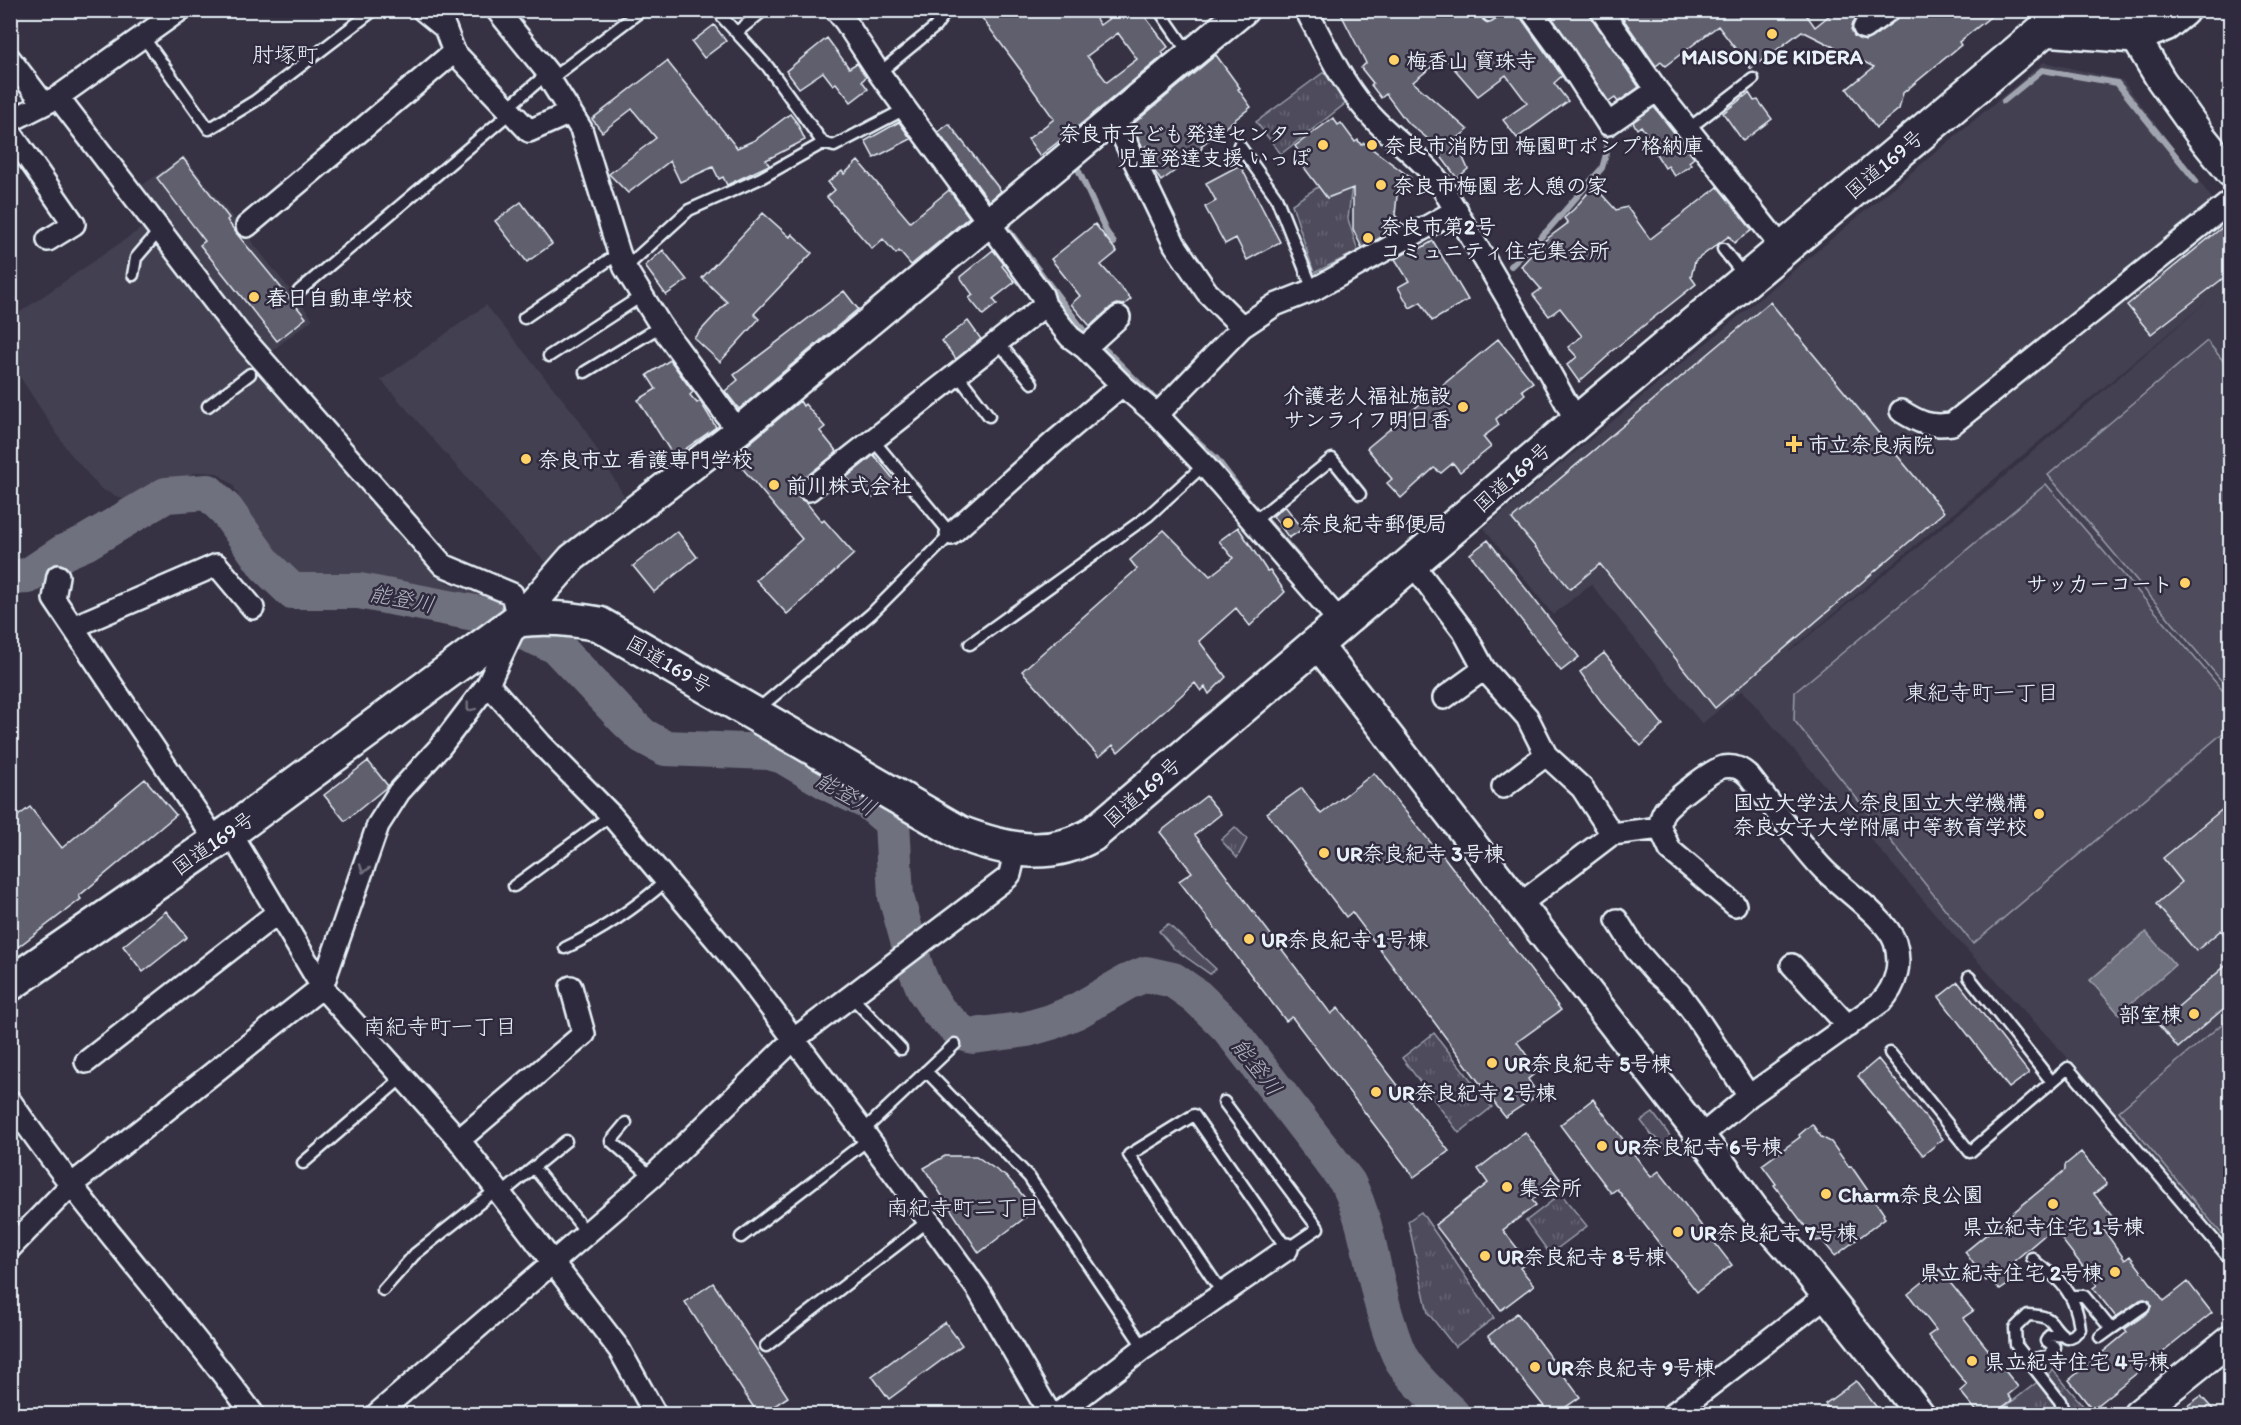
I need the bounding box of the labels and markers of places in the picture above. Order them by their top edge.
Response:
marker: MAISON DE KIDERA [1765,27,1779,41]
place label: MAISON DE KIDERA [1681,44,1863,69]
place label: 梅香山 寳珠寺 [1406,48,1537,73]
marker: 梅香山 寳珠寺 [1387,53,1401,67]
place label: 奈良市子ども発達センター 児童発達支援 いっぽ [1059,121,1311,170]
place label: 奈良市消防団 梅園町ポンプ格納庫 [1384,133,1704,158]
marker: 奈良市子ども発達センター 児童発達支援 いっぽ [1316,138,1330,152]
marker: 奈良市消防団 梅園町ポンプ格納庫 [1365,138,1379,152]
place label: 奈良市梅園 老人憩の家 [1393,173,1608,198]
marker: 奈良市梅園 老人憩の家 [1374,178,1388,192]
place label: 奈良市第2号 コミュニティ住宅集会所 [1380,214,1610,263]
marker: 奈良市第2号 コミュニティ住宅集会所 [1361,231,1375,245]
place label: 春日自動車学校 [266,285,413,310]
marker: 春日自動車学校 [247,290,261,304]
place label: 介護老人福祉施設 サンライフ明日香 [1283,383,1451,432]
marker: 介護老人福祉施設 サンライフ明日香 [1456,400,1470,414]
place label: 市立奈良病院 [1808,432,1934,457]
marker: 市立奈良病院 [1785,435,1803,453]
place label: 奈良市立 看護専門学校 [538,447,753,472]
marker: 奈良市立 看護専門学校 [519,452,533,466]
place label: 前川株式会社 [786,473,912,498]
marker: 前川株式会社 [767,478,781,492]
place label: 奈良紀寺郵便局 [1300,511,1447,536]
marker: 奈良紀寺郵便局 [1281,516,1295,530]
place label: サッカーコート [2026,571,2173,596]
marker: サッカーコート [2178,576,2192,590]
place label: 国立大学法人奈良国立大学機構 奈良女子大学附属中等教育学校 [1733,790,2027,839]
marker: 国立大学法人奈良国立大学機構 奈良女子大学附属中等教育学校 [2032,807,2046,821]
place label: UR奈良紀寺 3号棟 [1336,841,1505,866]
marker: UR奈良紀寺 3号棟 [1317,846,1331,860]
place label: UR奈良紀寺 1号棟 [1261,927,1428,952]
marker: UR奈良紀寺 1号棟 [1242,932,1256,946]
place label: 部室棟 [2119,1002,2182,1027]
marker: 部室棟 [2187,1007,2201,1021]
place label: UR奈良紀寺 5号棟 [1504,1051,1672,1076]
marker: UR奈良紀寺 5号棟 [1485,1056,1499,1070]
place label: UR奈良紀寺 2号棟 [1388,1080,1556,1105]
marker: UR奈良紀寺 2号棟 [1369,1085,1383,1099]
place label: UR奈良紀寺 6号棟 [1614,1134,1782,1159]
marker: UR奈良紀寺 6号棟 [1595,1139,1609,1153]
place label: 集会所 [1519,1175,1582,1200]
marker: 集会所 [1500,1180,1514,1194]
place label: Charm奈良公園 [1838,1182,1983,1207]
marker: Charm奈良公園 [1819,1187,1833,1201]
marker: 県立紀寺住宅 1号棟 [2046,1197,2060,1211]
place label: 県立紀寺住宅 1号棟 [1962,1214,2144,1239]
place label: UR奈良紀寺 7号棟 [1690,1220,1858,1245]
marker: UR奈良紀寺 7号棟 [1671,1225,1685,1239]
place label: UR奈良紀寺 8号棟 [1497,1244,1666,1269]
marker: UR奈良紀寺 8号棟 [1478,1249,1492,1263]
place label: 県立紀寺住宅 2号棟 [1919,1260,2103,1285]
marker: 県立紀寺住宅 2号棟 [2108,1265,2122,1279]
place label: 県立紀寺住宅 4号棟 [1984,1349,2169,1374]
marker: 県立紀寺住宅 4号棟 [1965,1354,1979,1368]
place label: UR奈良紀寺 9号棟 [1547,1355,1715,1380]
marker: UR奈良紀寺 9号棟 [1528,1360,1542,1374]

